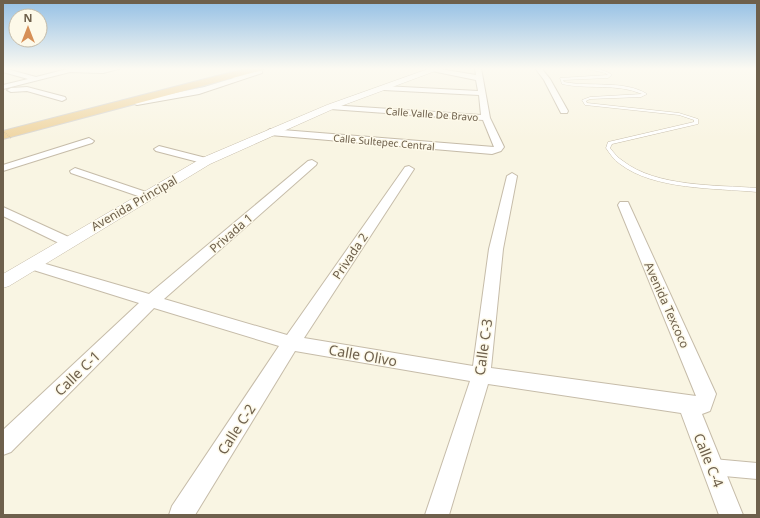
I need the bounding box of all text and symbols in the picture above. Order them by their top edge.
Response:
north arrow [8,8,48,48]
text: N [24,10,32,25]
street label: Calle Valle De Bravo [385,104,479,124]
street label: Calle Sultepec Central [333,131,435,153]
street label: Avenida Principal [88,171,180,235]
street label: Privada 1 [206,209,256,257]
street label: Privada 2 [328,229,372,282]
street label: Avenida Texcoco [640,259,694,351]
street label: Calle C-3 [470,318,496,376]
street label: Calle Olivo [327,340,399,370]
street label: Calle C-1 [50,346,104,400]
street label: Calle C-2 [213,400,259,458]
street label: Calle C-4 [690,430,728,490]

